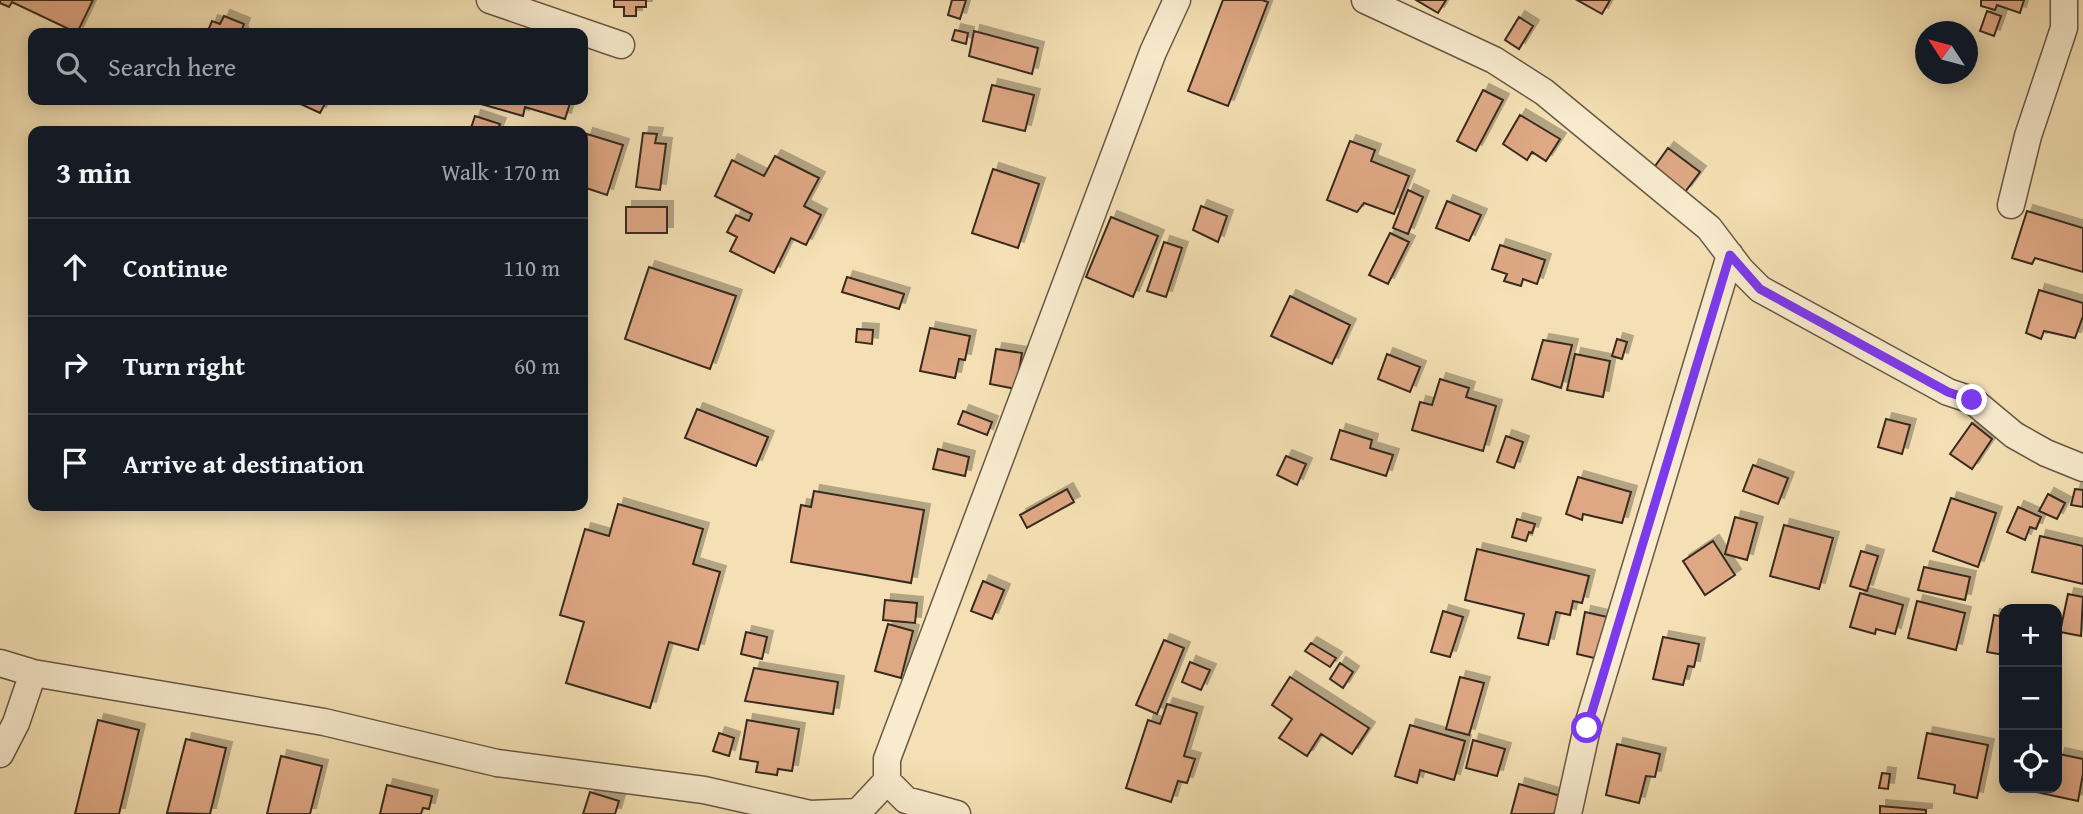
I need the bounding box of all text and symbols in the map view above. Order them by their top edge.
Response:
north arrow [1915,21,1978,84]
search box [28,28,588,105]
text: Search here [108,47,236,86]
icon: search [52,48,90,86]
text: 3 min [56,150,131,194]
text: Walk · 170 m [441,155,560,188]
icon: ahead [56,248,94,286]
text: Continue [123,248,228,287]
text: 110 m [503,251,560,284]
icon: right [56,346,94,384]
text: Turn right [123,346,245,385]
text: 60 m [514,349,560,382]
route end [1956,384,1987,415]
icon: arrive [56,444,94,482]
text: Arrive at destination [123,444,364,483]
map controls [1999,604,2062,793]
button: + [1999,604,2062,667]
button: − [1999,667,2062,730]
route start [1571,712,1602,743]
button: locate [1999,730,2062,793]

